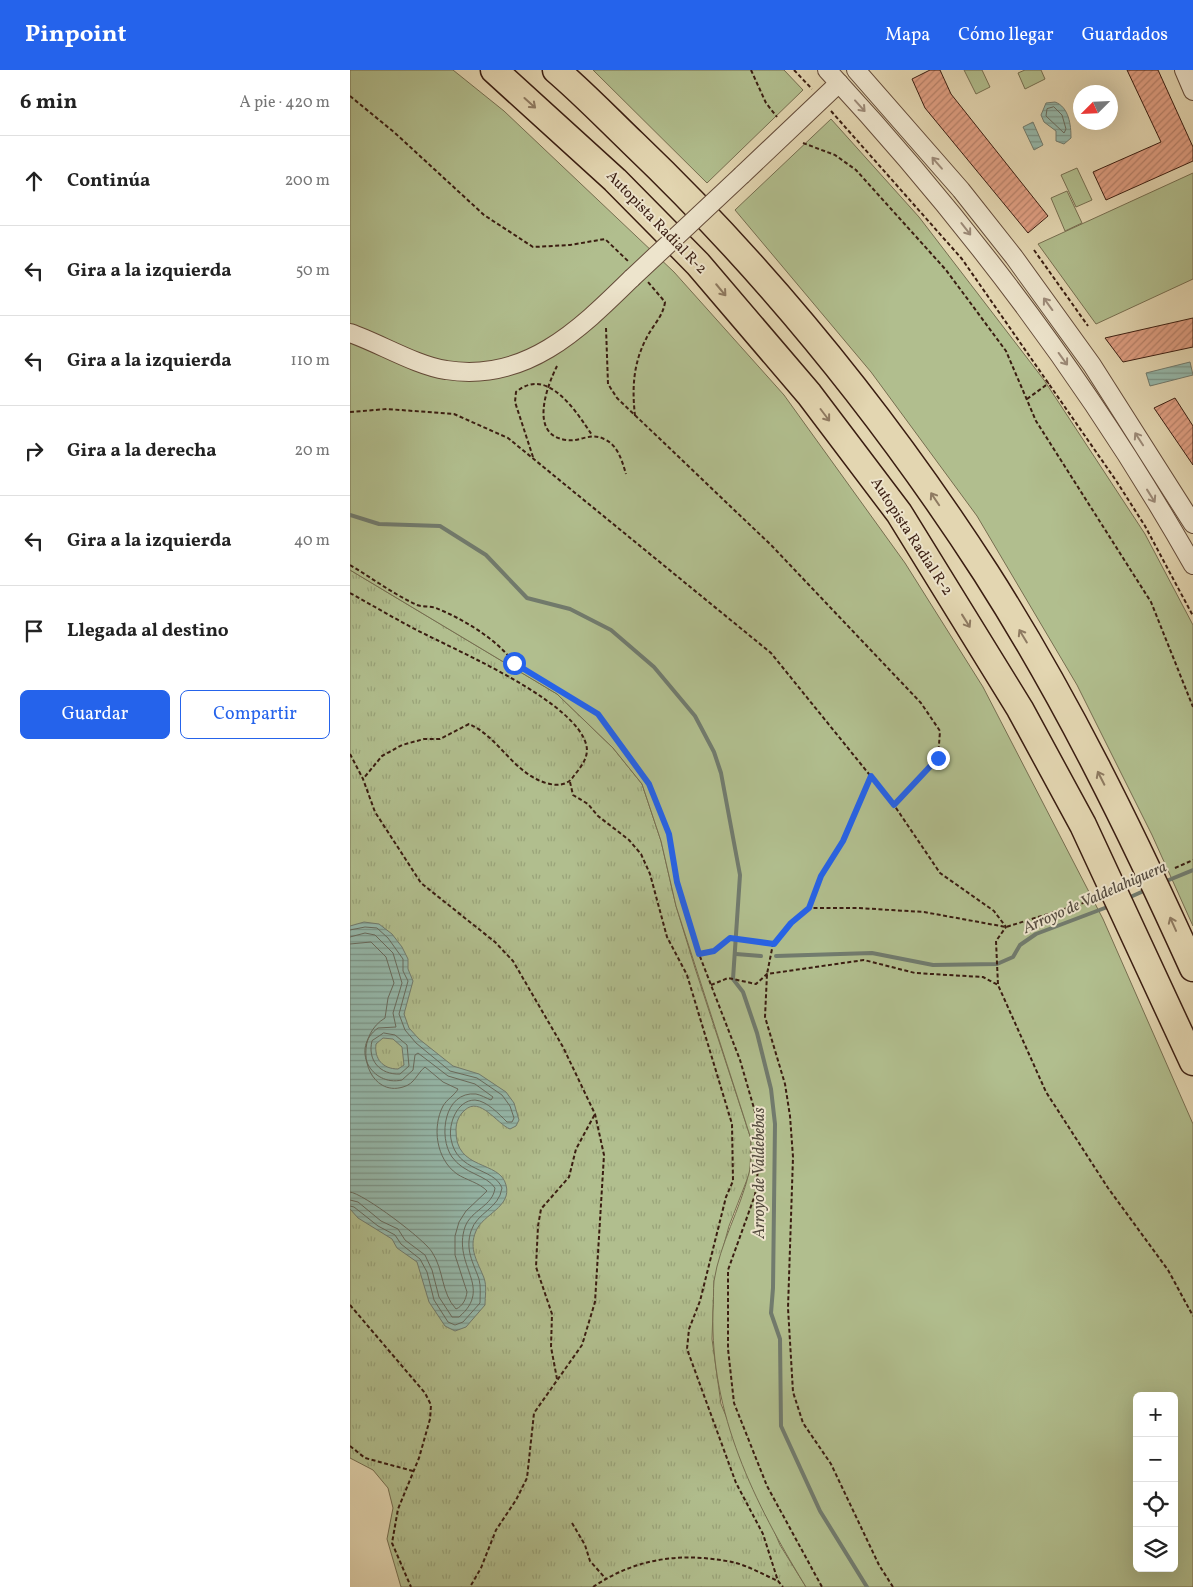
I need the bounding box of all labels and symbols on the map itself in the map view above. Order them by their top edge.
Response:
north arrow [1073,85,1118,130]
one-way arrow [523,97,536,109]
one-way arrow [854,99,866,112]
one-way arrow [931,156,943,169]
street label: Autopista Radial R-2 [601,167,711,279]
one-way arrow [961,222,971,236]
one-way arrow [715,283,726,296]
one-way arrow [1043,297,1053,311]
one-way arrow [1058,352,1068,366]
one-way arrow [819,408,830,421]
one-way arrow [1134,432,1144,446]
street label: Autopista Radial R-2 [865,474,957,600]
one-way arrow [1146,488,1156,502]
one-way arrow [930,493,940,507]
one-way arrow [960,614,971,628]
one-way arrow [1017,629,1027,643]
route start [503,652,526,675]
route end [927,747,950,770]
one-way arrow [1096,771,1105,786]
water label: Arroyo de Valdelahiguera [1019,856,1171,940]
one-way arrow [1167,917,1177,932]
water label: Arroyo de Valdebebas [749,1107,771,1240]

